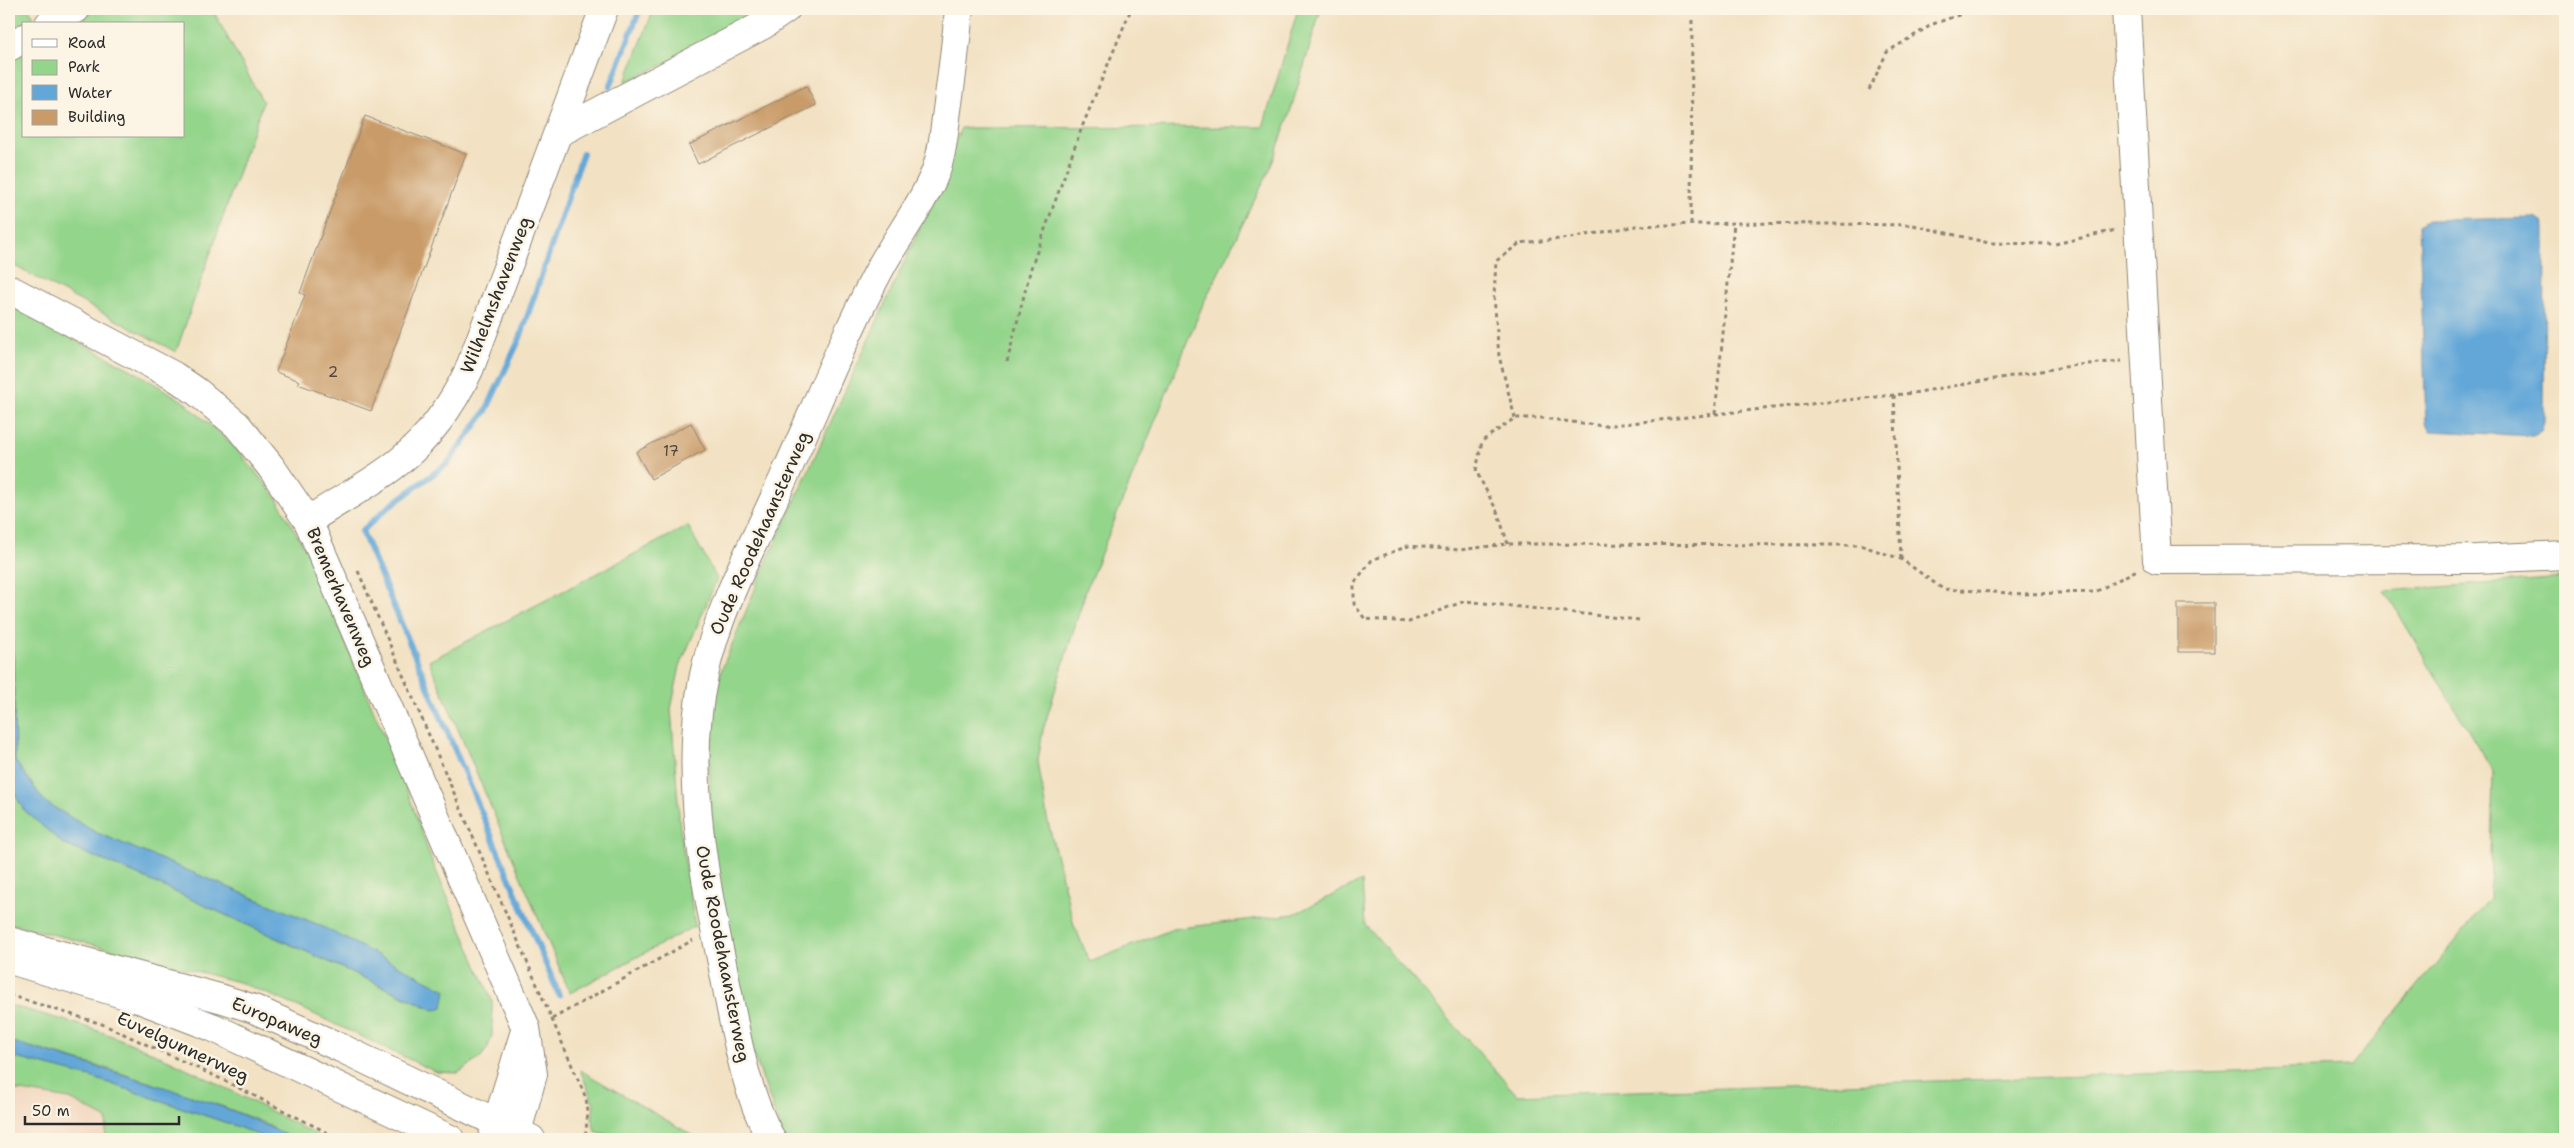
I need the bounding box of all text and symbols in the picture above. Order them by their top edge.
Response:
legend [22,22,185,138]
text: Road [68,33,106,53]
text: Park [68,57,100,77]
text: Water [68,83,112,103]
text: Building [68,107,125,127]
street label: Wilhelmshavenweg [455,213,537,377]
house number: 2 [328,362,338,382]
street label: Oude Roodehaansterweg [704,427,816,639]
house number: 17 [663,441,679,461]
street label: Bremerhavenweg [301,524,381,670]
street label: Oude Roodehaansterweg [690,843,756,1065]
street label: Europaweg [228,991,326,1051]
street label: Euvelgunnerweg [113,1006,253,1088]
scale bar [25,1093,179,1125]
text: 50 m [32,1101,70,1121]

